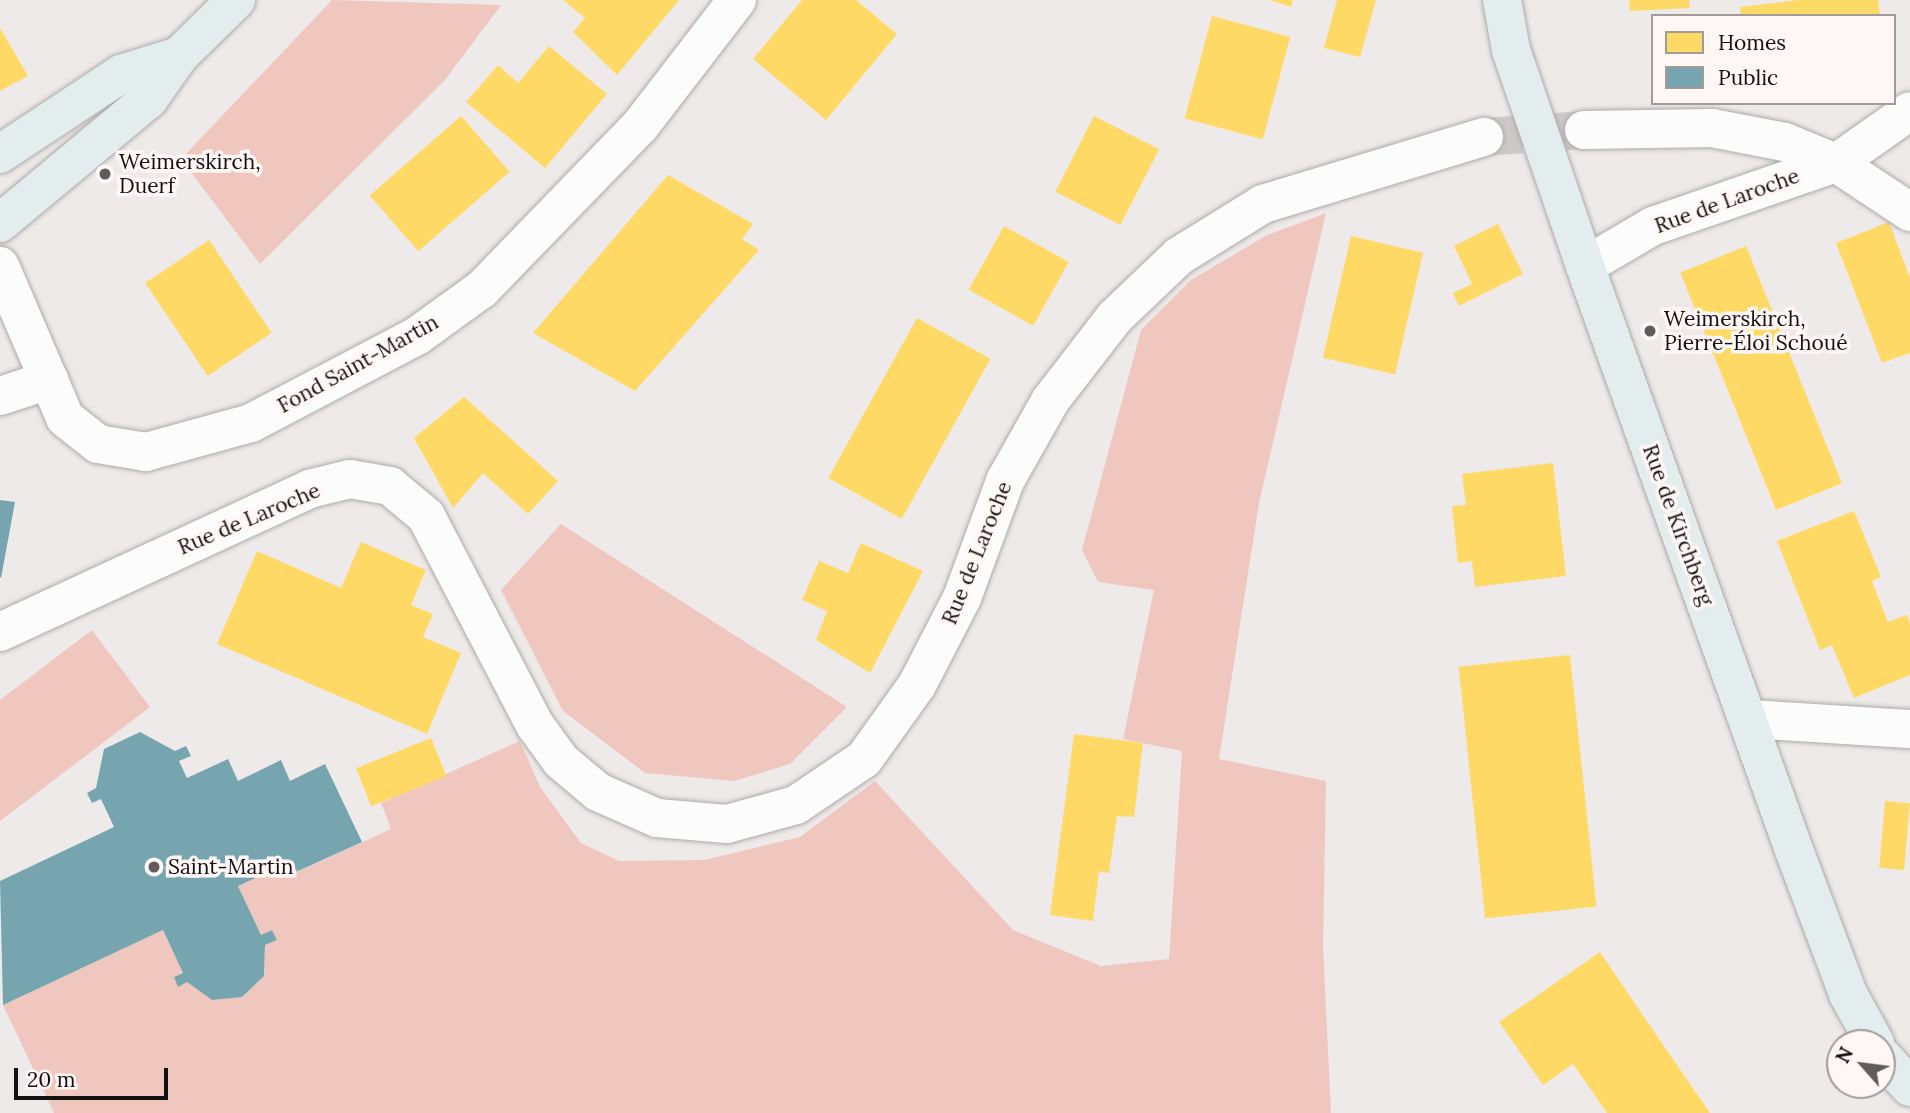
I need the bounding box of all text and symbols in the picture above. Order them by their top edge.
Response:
legend [1651,14,1896,105]
text: Homes [1718,29,1786,56]
text: Public [1718,64,1778,91]
place label: Weimerskirch, Duerf [119,149,261,199]
street label: Rue de Laroche [1651,163,1803,239]
marker: Weimerskirch, Duerf [97,166,113,182]
place label: Weimerskirch, Pierre-Éloi Schoué [1664,306,1848,356]
street label: Fond Saint-Martin [273,309,443,419]
marker: Weimerskirch, Pierre-Éloi Schoué [1642,323,1658,339]
street label: Rue de Kirchberg [1637,441,1719,609]
street label: Rue de Laroche [174,478,324,560]
street label: Rue de Laroche [937,478,1017,628]
place label: Saint-Martin [168,854,293,880]
marker: Saint-Martin [146,859,162,875]
north arrow [1826,1029,1896,1099]
text: N [1830,1043,1858,1067]
scale bar [18,1054,172,1098]
text: 20 m [27,1066,76,1093]

